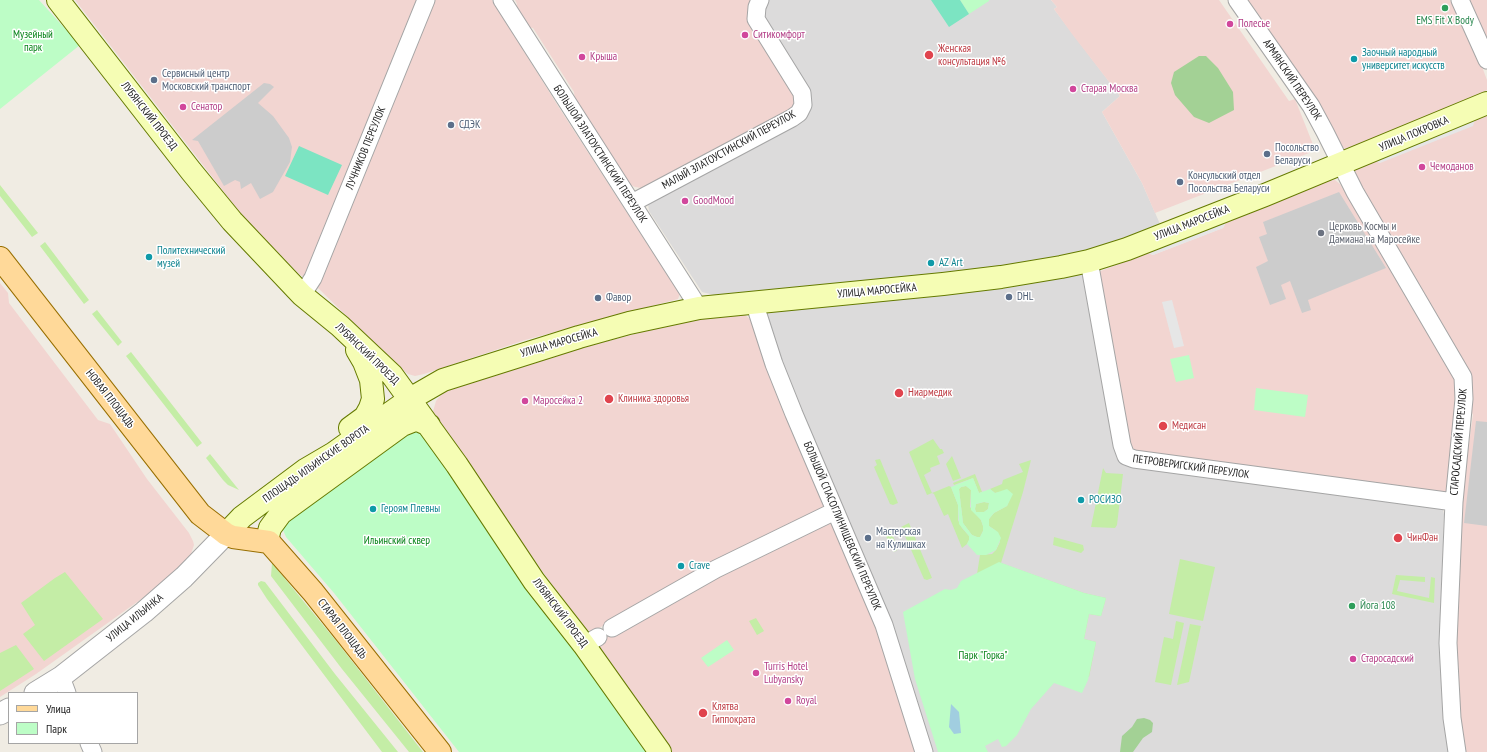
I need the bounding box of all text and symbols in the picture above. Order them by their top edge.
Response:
marker: EMS Fit X Body [1440,3,1450,13]
place label: EMS Fit X Body [1416,14,1474,28]
place label: Полесье [1238,17,1270,31]
marker: Полесье [1225,19,1235,29]
park label: Музейный парк [13,28,53,54]
place label: Ситикомфорт [753,28,805,42]
marker: Ситикомфорт [740,30,750,40]
street label: АРМЯНСКИЙ ПЕРЕУЛОК [1260,37,1324,123]
place label: Женская консультация №6 [938,42,1006,68]
place label: Заочный народный университет искусств [1362,46,1445,72]
marker: Женская консультация №6 [923,49,935,61]
place label: Крыша [590,50,617,64]
marker: Крыша [577,52,587,62]
marker: Заочный народный университет искусств [1349,54,1359,64]
place label: Сервисный центр Московский транспорт [162,67,250,93]
marker: Сервисный центр Московский транспорт [149,75,159,85]
street label: ЛУБЯНСКИЙ ПРОЕЗД [118,79,180,153]
place label: Старая Москва [1081,82,1138,96]
street label: БОЛЬШОЙ ЗЛАТОУСТИНСКИЙ ПЕРЕУЛОК [550,83,650,225]
marker: Старая Москва [1068,84,1078,94]
place label: Сенатор [191,100,222,114]
marker: Сенатор [178,102,188,112]
street label: ЛУЧНИКОВ ПЕРЕУЛОК [343,104,389,192]
street label: МАЛЫЙ ЗЛАТОУСТИНСКИЙ ПЕРЕУЛОК [660,108,798,192]
street label: УЛИЦА ПОКРОВКА [1377,113,1451,155]
place label: СДЭК [459,118,480,132]
marker: СДЭК [446,120,456,130]
place label: Посольство Беларуси [1275,141,1319,167]
marker: Посольство Беларуси [1262,149,1272,159]
place label: Чемоданов [1430,160,1474,174]
marker: Чемоданов [1417,162,1427,172]
place label: Консульский отдел Посольства Беларуси [1188,169,1270,195]
marker: Консульский отдел Посольства Беларуси [1175,177,1185,187]
place label: GoodMood [693,194,734,208]
marker: GoodMood [680,196,690,206]
street label: УЛИЦА МАРОСЕЙКА [1153,203,1231,243]
place label: Церковь Космы и Дамиана на Маросейке [1329,220,1420,246]
marker: Церковь Космы и Дамиана на Маросейке [1316,228,1326,238]
place label: Политехнический музей [157,244,225,270]
marker: Политехнический музей [144,252,154,262]
place label: AZ Art [939,256,963,270]
marker: AZ Art [926,258,936,268]
street label: УЛИЦА МАРОСЕЙКА [837,281,917,301]
place label: DHL [1017,290,1033,304]
place label: Фавор [606,291,631,305]
marker: DHL [1004,292,1014,302]
marker: Фавор [593,293,603,303]
street label: ЛУБЯНСКИЙ ПРОЕЗД [333,320,401,388]
street label: УЛИЦА МАРОСЕЙКА [519,326,599,360]
street label: НОВАЯ ПЛОЩАДЬ [83,367,137,431]
place label: Ниармедик [908,386,952,400]
marker: Ниармедик [893,387,905,399]
street label: СТАРОСАДСКИЙ ПЕРЕУЛОК [1448,388,1470,496]
place label: Клиника здоровья [618,392,689,406]
marker: Клиника здоровья [603,393,615,405]
place label: Маросейка 2 [533,394,583,408]
marker: Маросейка 2 [520,396,530,406]
place label: Медисан [1172,419,1206,433]
marker: Медисан [1157,420,1169,432]
street label: ПЛОЩАДЬ ИЛЬИНСКИЕ ВОРОТА [260,422,372,506]
street label: БОЛЬШОЙ СПАСОГЛИНИЩЕВСКИЙ ПЕРЕУЛОК [800,440,884,612]
street label: ПЕТРОВЕРИГСКИЙ ПЕРЕУЛОК [1132,452,1250,482]
place label: РОСИЗО [1089,493,1122,507]
marker: РОСИЗО [1076,495,1086,505]
place label: Героям Плевны [381,502,440,516]
marker: Героям Плевны [368,504,378,514]
place label: Мастерская на Кулишках [876,525,926,551]
place label: ЧинФан [1407,531,1438,545]
marker: ЧинФан [1392,532,1404,544]
marker: Мастерская на Кулишках [863,533,873,543]
park label: Ильинский сквер [364,534,430,548]
place label: Crave [689,559,710,573]
marker: Crave [676,561,686,571]
street label: ЛУБЯНСКИЙ ПРОЕЗД [530,576,590,650]
street label: УЛИЦА ИЛЬИНКА [104,591,166,645]
street label: СТАРАЯ ПЛОЩАДЬ [314,596,370,662]
place label: Йога 108 [1360,599,1396,613]
marker: Йога 108 [1347,601,1357,611]
park label: Парк "Горка" [959,649,1007,663]
place label: Старосадский [1361,652,1414,666]
marker: Старосадский [1348,654,1358,664]
place label: Turris Hotel Lubyansky [764,660,808,686]
marker: Turris Hotel Lubyansky [751,668,761,678]
legend [8,692,138,744]
place label: Royal [796,694,817,708]
marker: Royal [783,696,793,706]
place label: Клятва Гиппократа [712,700,755,726]
text: Улица [46,701,71,716]
marker: Клятва Гиппократа [697,707,709,719]
text: Парк [46,721,67,736]

